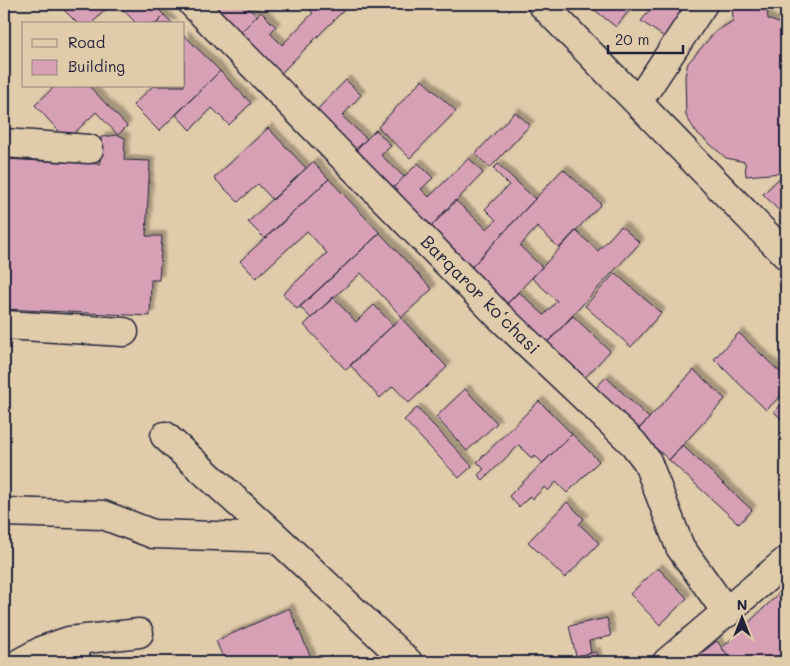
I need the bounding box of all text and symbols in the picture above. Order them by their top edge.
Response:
legend [22,22,185,88]
scale bar [608,22,682,54]
text: 20 m [615,29,649,49]
text: Road [68,32,105,52]
text: Building [68,56,125,76]
street label: Barqaror koʻchasi [416,229,546,359]
north arrow [718,594,768,644]
text: N [737,595,747,614]

